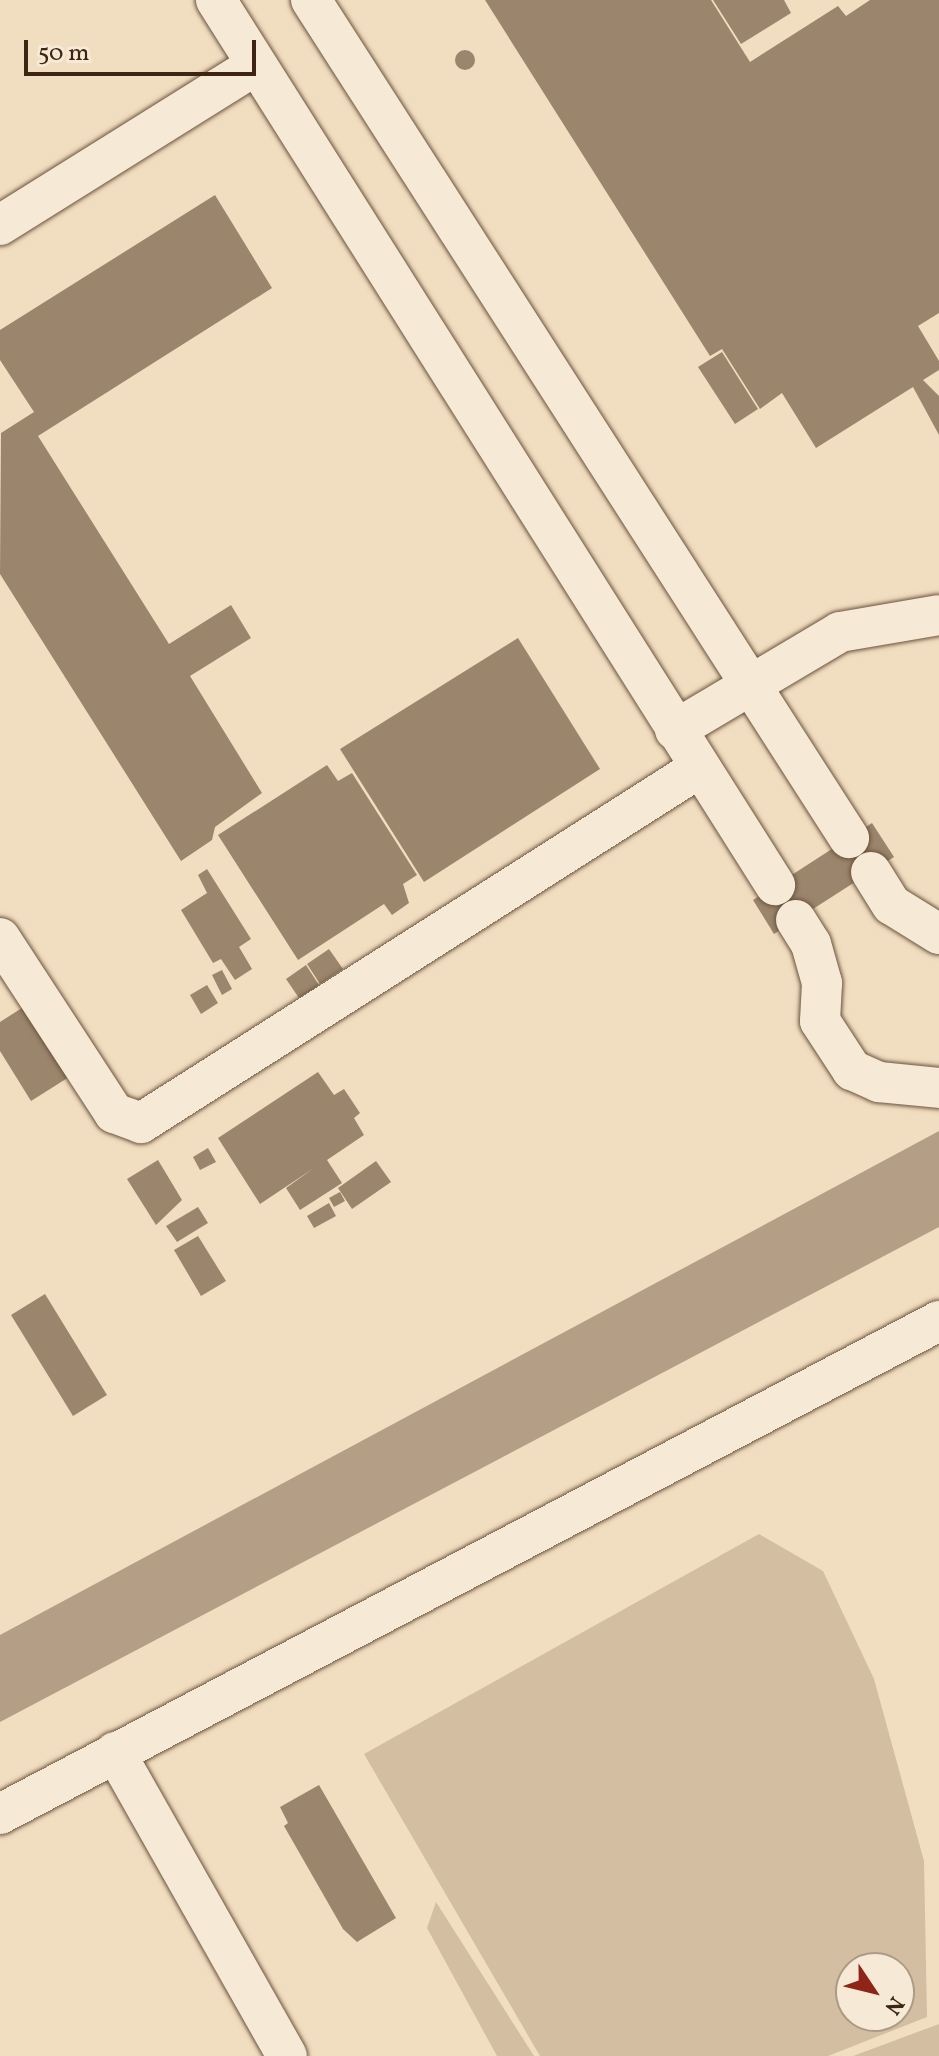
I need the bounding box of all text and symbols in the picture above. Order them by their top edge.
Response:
scale bar [28,24,260,74]
text: 50 m [38,37,90,71]
north arrow [835,1952,915,2032]
text: N [876,1989,911,2020]

